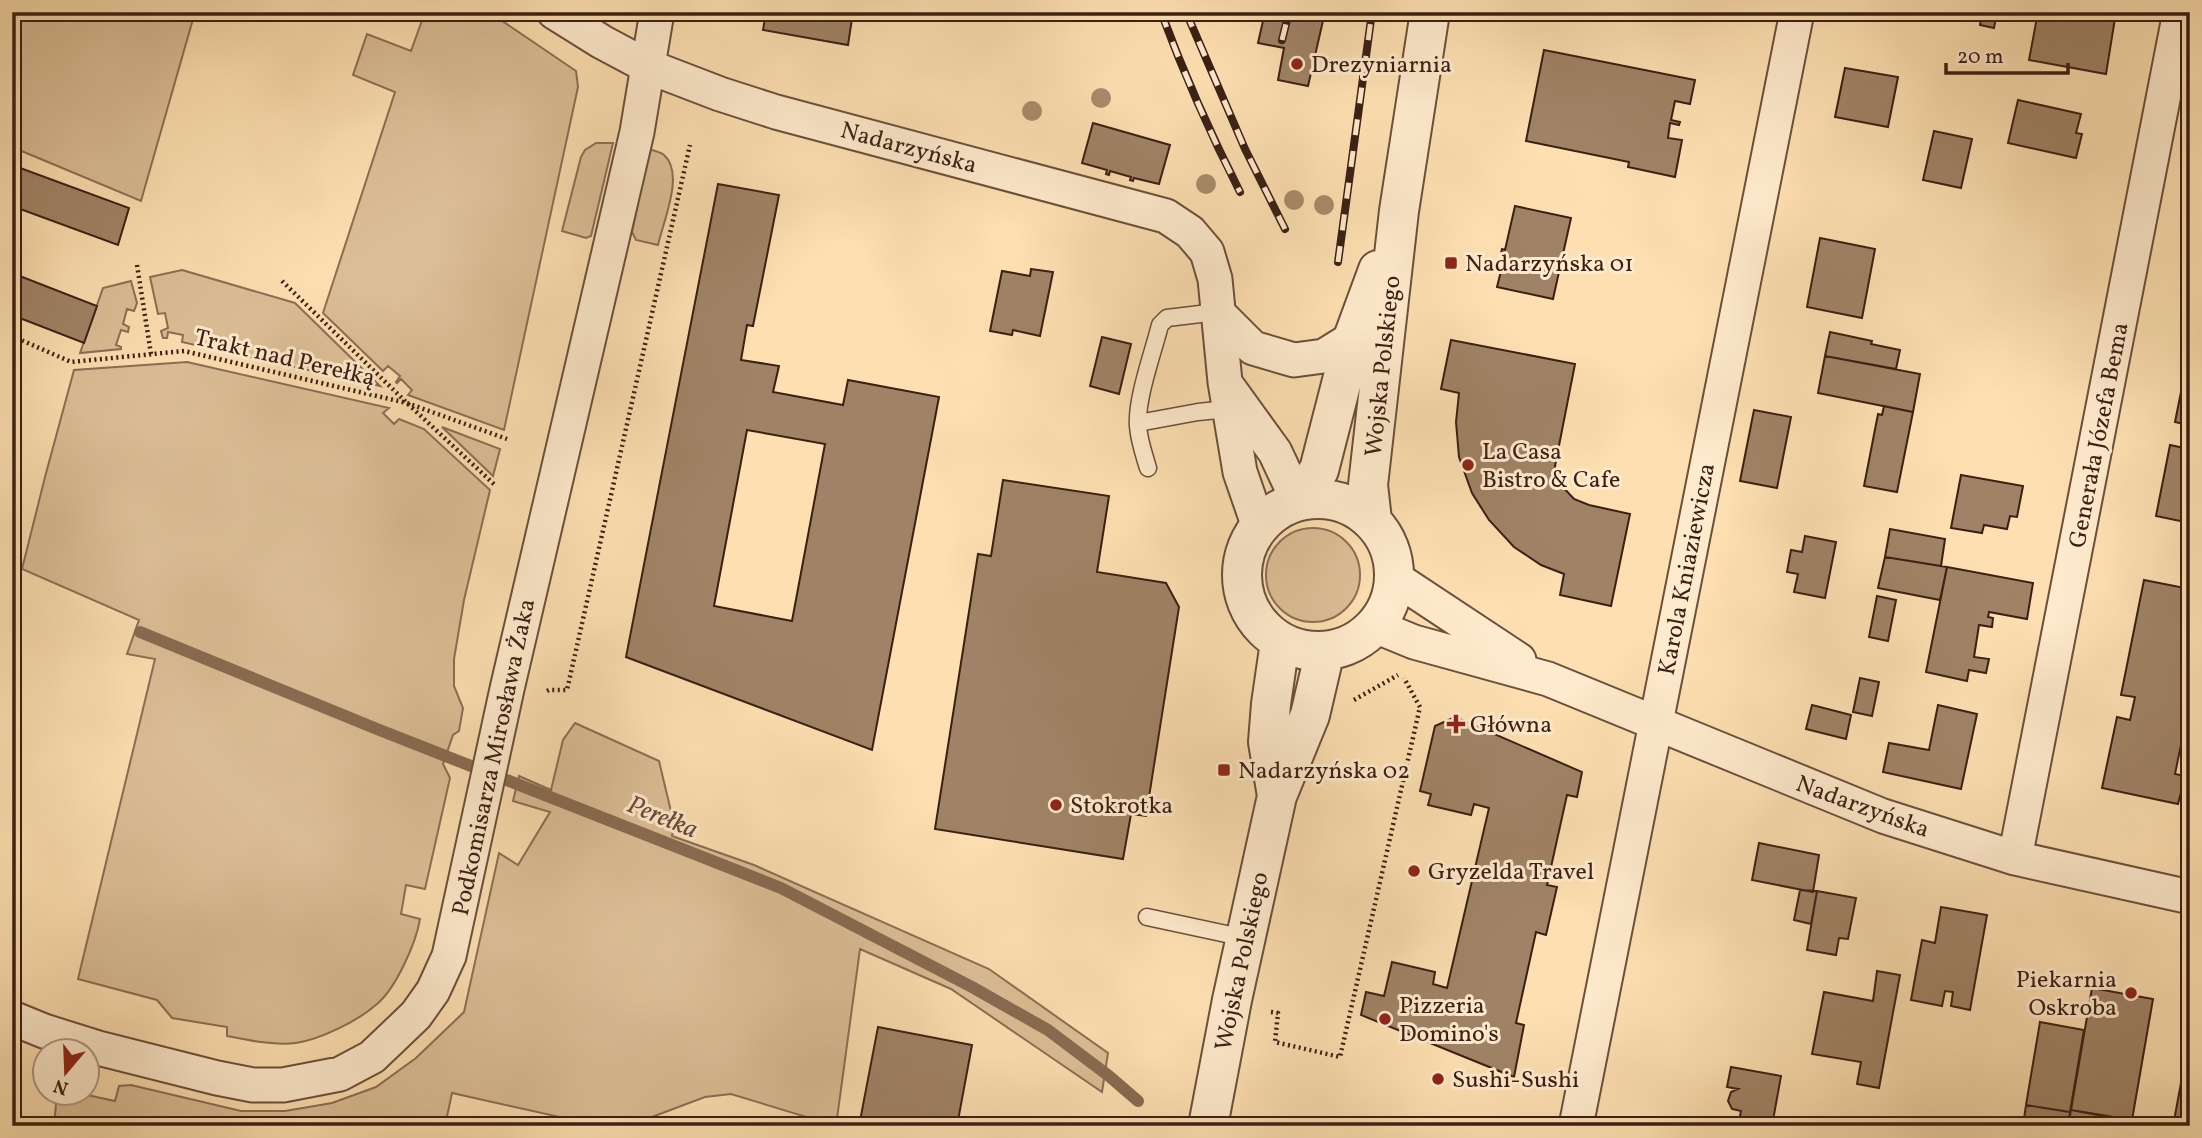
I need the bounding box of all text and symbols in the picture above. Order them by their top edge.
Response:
scale bar [1946,32,2069,76]
text: 20 m [1957,43,2003,72]
place label: Drezyniarnia [1311,49,1452,83]
marker: Drezyniarnia [1289,56,1305,72]
street label: Nadarzyńska [836,114,980,183]
place label: Nadarzyńska 01 [1465,248,1633,282]
marker: Nadarzyńska 01 [1443,255,1459,271]
street label: Wojska Polskiego [1358,274,1410,458]
street label: Generała Józefa Bema [2061,320,2139,551]
street label: Trakt nad Perełką [191,322,378,396]
place label: La Casa Bistro & Cafe [1482,436,1620,498]
marker: La Casa Bistro & Cafe [1460,457,1476,473]
street label: Karola Kniaziewicza [1651,460,1725,678]
street label: Podkomisarza Mirosława Żaka [445,596,545,919]
place label: Główna [1470,709,1552,743]
marker: Główna [1448,716,1464,732]
place label: Nadarzyńska 02 [1238,755,1410,789]
marker: Nadarzyńska 02 [1216,762,1232,778]
street label: Nadarzyńska [1791,768,1934,848]
water label: Perełka [621,787,703,848]
place label: Stokrotka [1070,790,1173,824]
marker: Stokrotka [1048,797,1064,813]
place label: Gryzelda Travel [1428,856,1594,890]
marker: Gryzelda Travel [1406,863,1422,879]
street label: Wojska Polskiego [1207,869,1279,1054]
place label: Piekarnia Oskroba [2016,964,2117,1026]
marker: Piekarnia Oskroba [2123,985,2139,1001]
place label: Pizzeria Domino's [1399,990,1499,1052]
marker: Pizzeria Domino's [1377,1011,1393,1027]
north arrow [32,1036,102,1106]
place label: Sushi-Sushi [1452,1064,1579,1098]
marker: Sushi-Sushi [1430,1071,1446,1087]
text: N [50,1072,72,1101]

